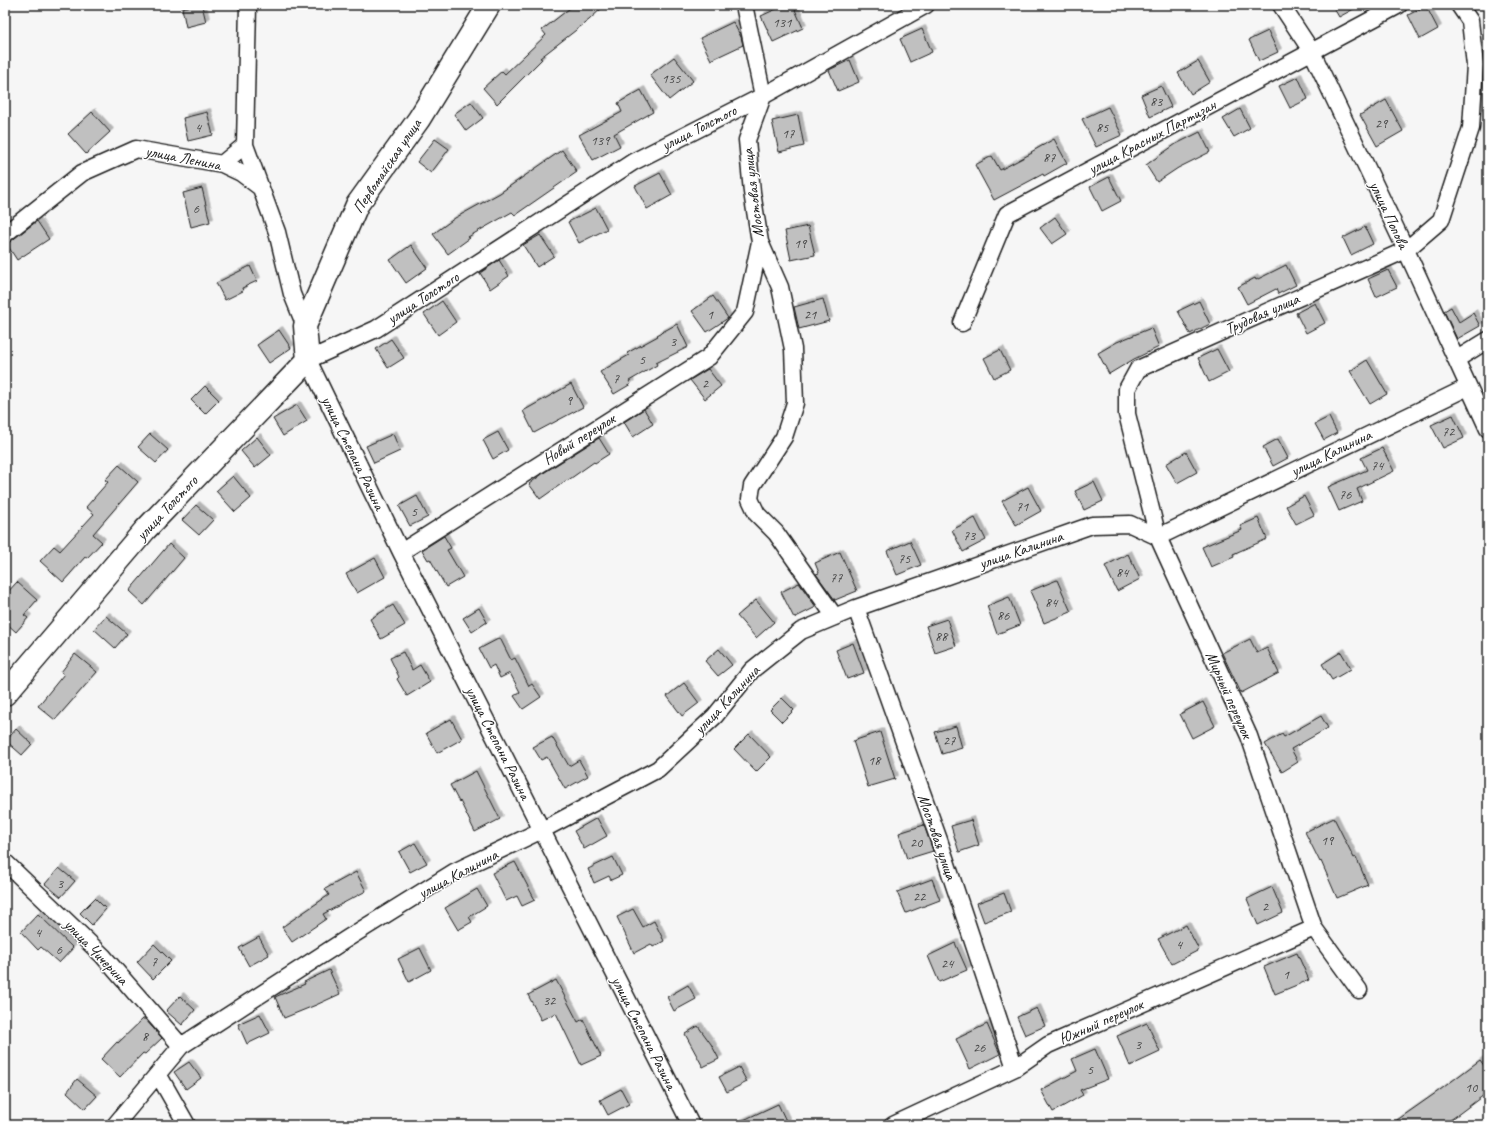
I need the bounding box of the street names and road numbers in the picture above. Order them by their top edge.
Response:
street label: улица Красных Партизан [1084,94,1221,180]
street label: улица Толстого [657,100,741,156]
street label: Первомайская улица [348,114,427,217]
street label: улица Ленина [143,141,224,175]
street label: Мостовая улица [738,146,768,239]
street label: улица Попова [1364,177,1414,253]
street label: улица Толстого [382,267,464,329]
street label: Трудовая улица [1222,288,1303,339]
street label: улица Степана Разина [316,392,390,515]
street label: Новый переулок [539,408,621,469]
street label: улица Калинина [1286,424,1376,482]
street label: улица Толстого [131,470,203,545]
street label: улица Калинина [975,526,1066,574]
street label: Мирный переулок [1201,648,1258,744]
street label: улица Калинина [689,661,765,739]
street label: улица Степана Разина [460,682,536,804]
street label: Мостовая улица [913,792,961,883]
street label: улица Калинина [414,844,502,904]
street label: улица Чичерина [59,914,133,990]
street label: улица Степана Разина [606,972,682,1094]
street label: Южный переулок [1056,994,1148,1049]

